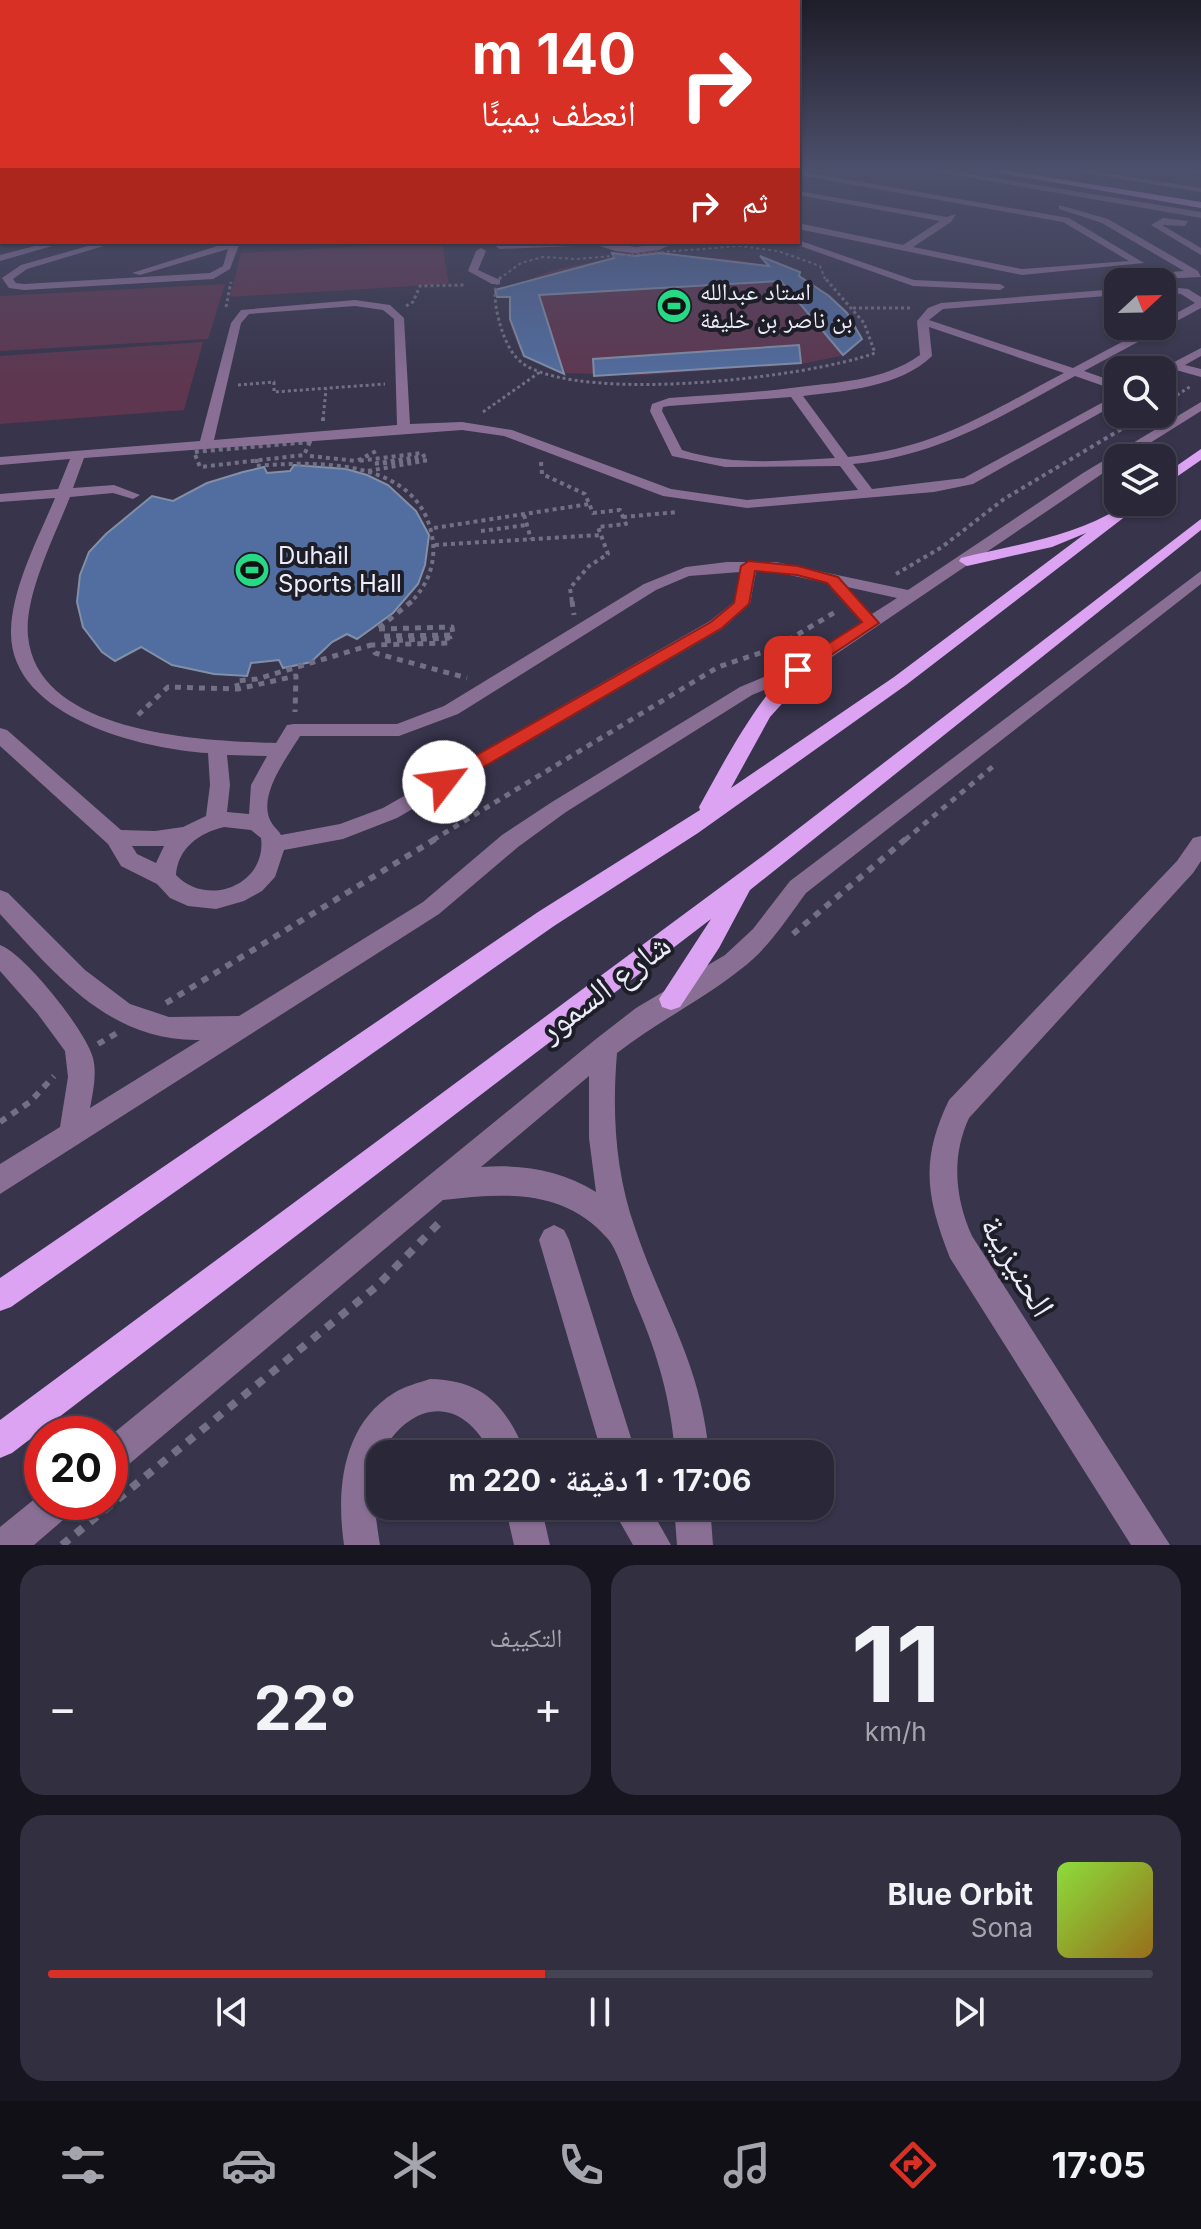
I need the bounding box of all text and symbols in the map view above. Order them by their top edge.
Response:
text: 140 m [472,20,636,88]
icon: right [664,32,768,136]
text: انعطف يمينًا [481,91,636,135]
icon: right [682,184,726,228]
text: ثم [742,184,768,220]
north arrow [1104,268,1176,340]
map controls [1104,268,1176,516]
place label: استاد عبدالله بن ناصر بن خليفة [700,277,853,334]
sports icon: استاد عبدالله بن ناصر بن خليفة [655,287,693,325]
button: search [1104,356,1176,428]
button: layers [1104,444,1176,516]
place label: Duhail Sports Hall [278,541,402,598]
sports icon: Duhail Sports Hall [233,551,271,589]
pin [764,636,832,704]
icon: arrive [776,648,820,692]
position arrow [402,740,486,824]
street label: شارع السمور [529,924,679,1052]
street label: الحنيزيبة [972,1208,1065,1324]
speed limit sign: 20 [24,1416,128,1520]
text: 17:06 · 1 دقيقة · 220 m [448,1462,752,1498]
text: 11 [851,1601,941,1727]
text: التكييف [490,1622,563,1653]
text: 22° [254,1672,357,1744]
text: − [48,1681,77,1735]
text: + [533,1681,563,1735]
text: km/h [865,1716,927,1747]
text: Blue Orbit [888,1876,1033,1912]
text: Sona [971,1912,1033,1943]
icon: previous [210,1990,254,2034]
icon: pause [578,1990,622,2034]
icon: next [947,1990,991,2034]
icon: filters [55,2137,111,2193]
icon: car [221,2137,277,2193]
icon: climate [387,2137,443,2193]
icon: phone [553,2137,609,2193]
icon: music [719,2137,775,2193]
icon: directions [885,2137,941,2193]
text: 17:05 [1051,2143,1146,2187]

